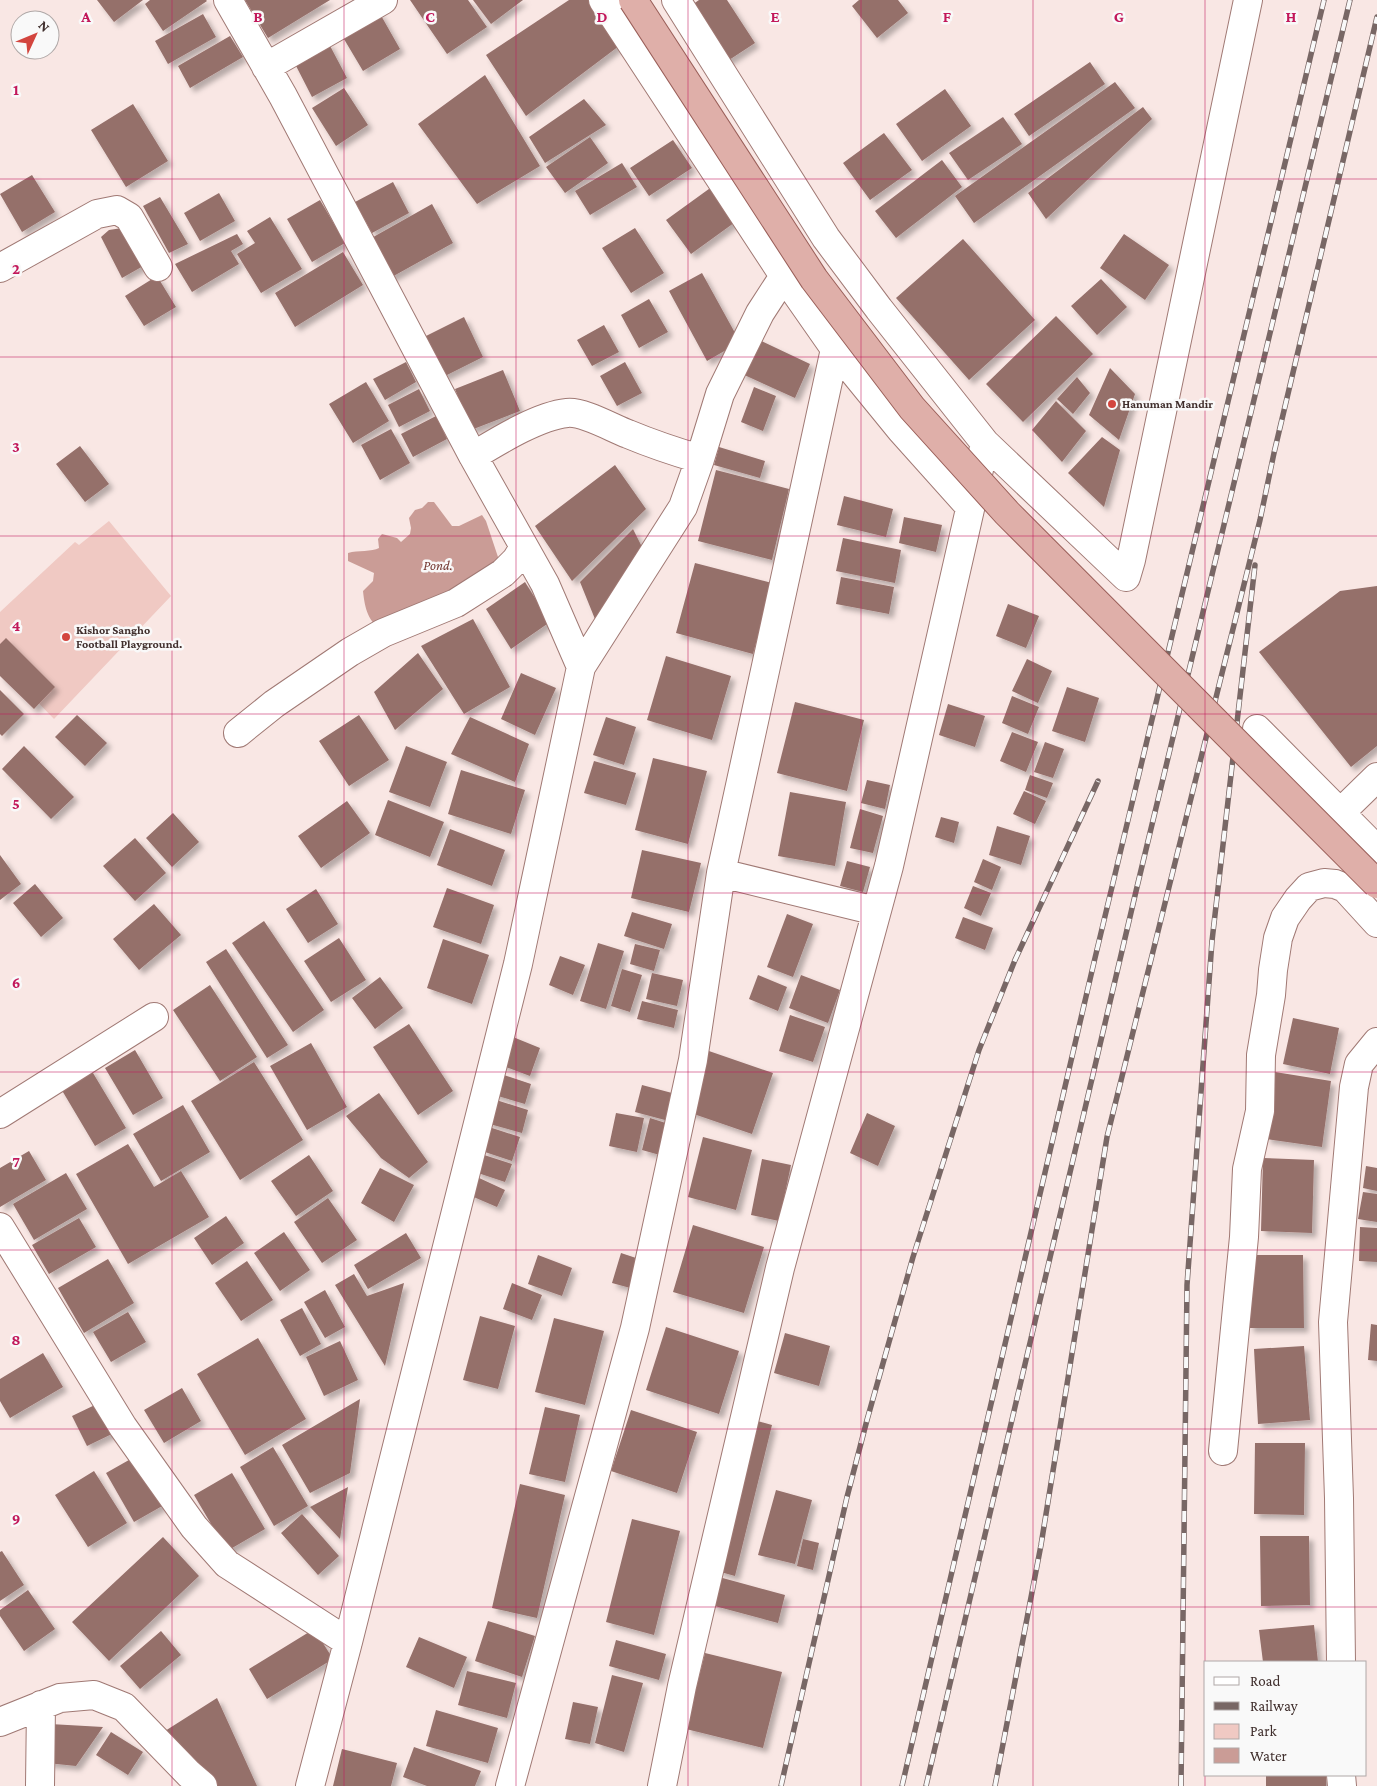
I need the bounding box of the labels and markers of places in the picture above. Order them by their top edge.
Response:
place label: Hanuman Mandir [1122,397,1213,411]
marker: Hanuman Mandir [1106,398,1118,410]
place label: Kishor Sangho Football Playground. [76,623,182,651]
marker: Kishor Sangho Football Playground. [60,631,72,643]

